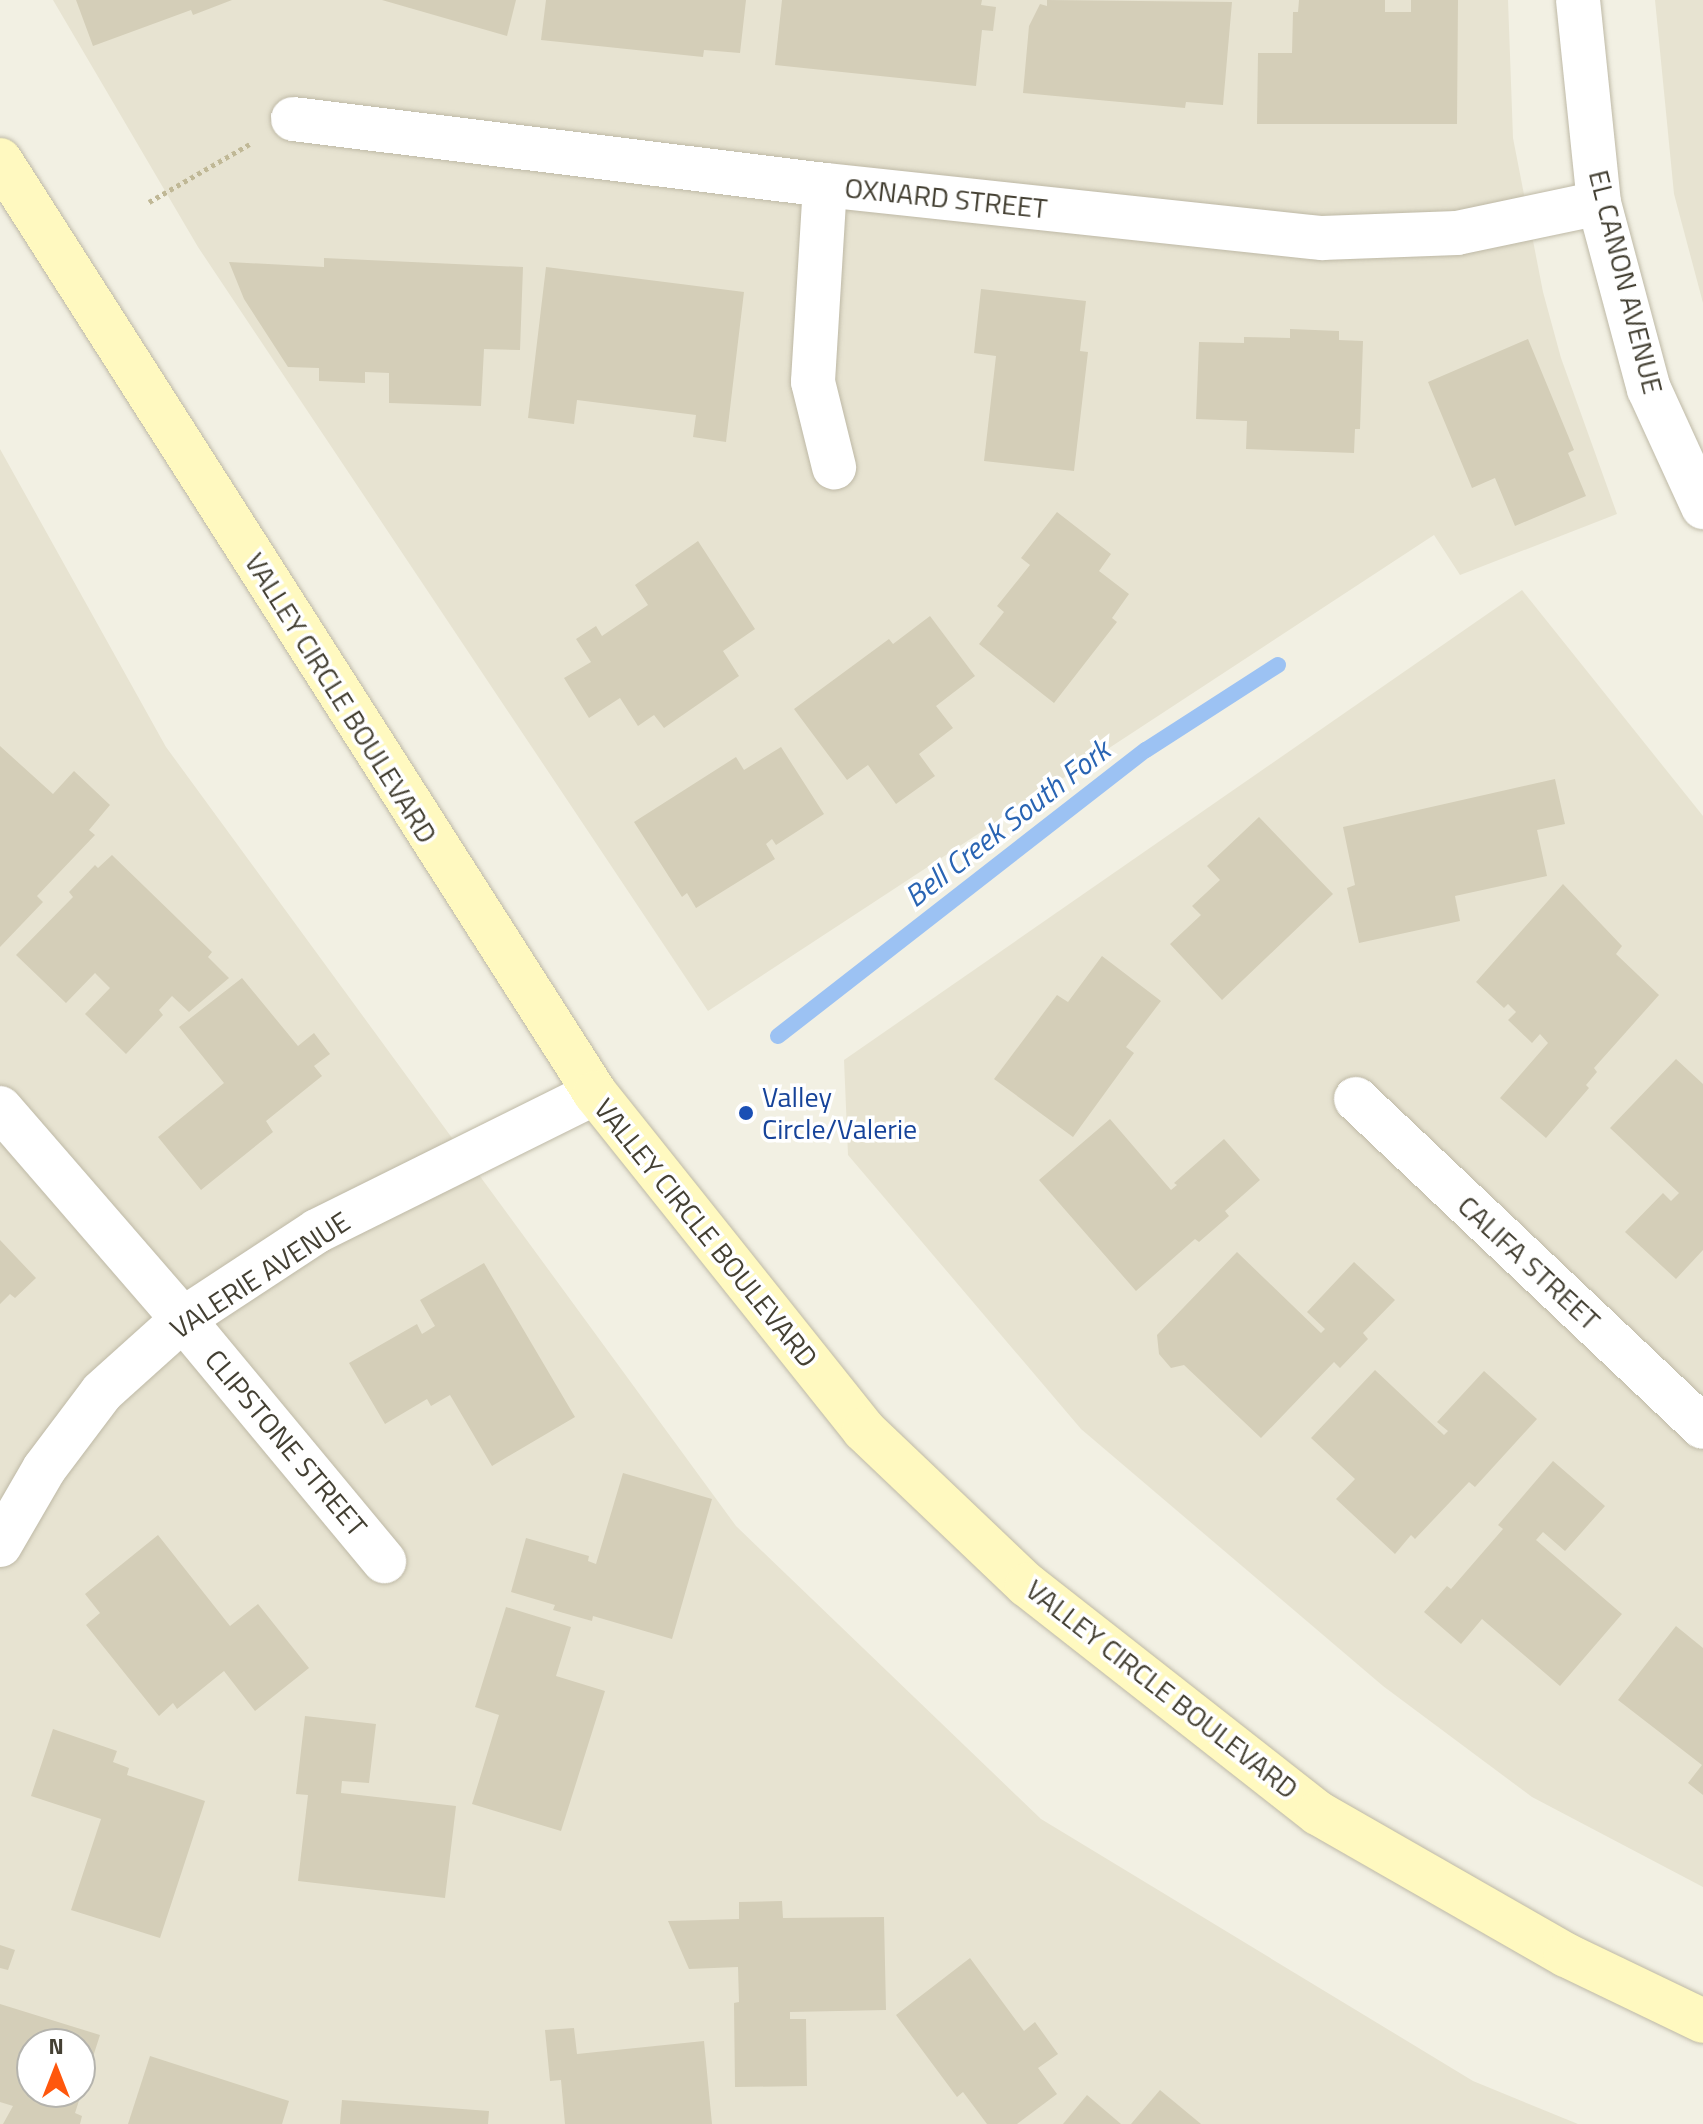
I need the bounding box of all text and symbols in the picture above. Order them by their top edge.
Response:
street label: EL CANON AVENUE [1582,167,1670,397]
street label: OXNARD STREET [843,171,1049,225]
street label: VALLEY CIRCLE BOULEVARD [238,547,444,849]
water label: Bell Creek South Fork [897,732,1117,914]
place label: Valley Circle/Valerie [762,1080,917,1146]
street label: VALLEY CIRCLE BOULEVARD [587,1092,825,1374]
marker: Valley Circle/Valerie [737,1104,755,1122]
street label: CALIFA STREET [1451,1189,1607,1337]
street label: VALERIE AVENUE [164,1205,356,1345]
street label: CLIPSTONE STREET [198,1343,374,1543]
street label: VALLEY CIRCLE BOULEVARD [1019,1572,1305,1806]
north arrow [16,2028,96,2108]
text: N [48,2029,64,2063]

